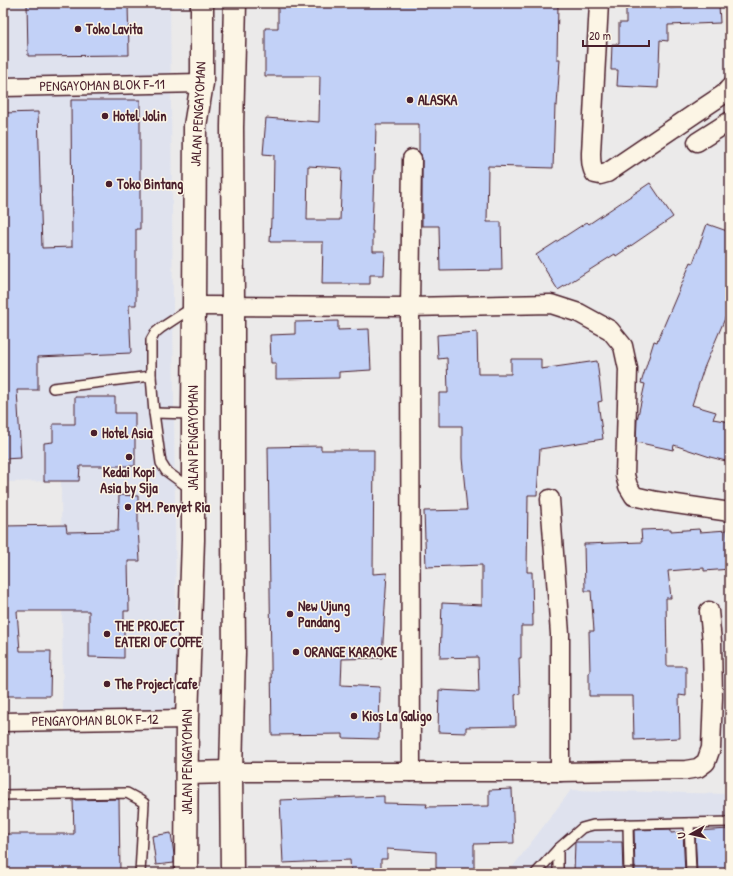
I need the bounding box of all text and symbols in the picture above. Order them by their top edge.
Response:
place label: Toko Lavita [85,19,143,38]
scale bar [583,22,649,48]
marker: Toko Lavita [73,24,83,34]
text: 20 m [589,27,611,44]
street label: JALAN PENGAYOMAN [185,61,210,167]
street label: PENGAYOMAN BLOK F-11 [39,74,165,95]
place label: ALASKA [418,90,458,109]
marker: ALASKA [405,95,415,105]
place label: Hotel Jolin [113,106,167,125]
marker: Hotel Jolin [100,111,110,121]
place label: Toko Bintang [116,174,183,195]
marker: Toko Bintang [104,179,114,189]
street label: JALAN PENGAYOMAN [183,385,202,491]
place label: Hotel Asia [102,423,153,442]
marker: Hotel Asia [89,428,99,438]
marker: Kedai Kopi Asia by Sija [124,452,134,462]
place label: Kedai Kopi Asia by Sija [100,462,158,499]
place label: RM. Penyet Ria [136,497,211,518]
marker: RM. Penyet Ria [123,502,133,512]
place label: New Ujung Pandang [298,596,350,633]
marker: New Ujung Pandang [285,609,295,619]
place label: THE PROJECT EATERI OF COFFE [114,616,203,651]
marker: THE PROJECT EATERI OF COFFE [102,629,112,639]
place label: ORANGE KARAOKE [304,642,398,661]
marker: ORANGE KARAOKE [291,647,301,657]
place label: The Project cafe [114,674,198,694]
marker: The Project cafe [102,679,112,689]
place label: Kios La Galigo [362,706,432,727]
street label: PENGAYOMAN BLOK F-12 [31,709,159,730]
street label: JALAN PENGAYOMAN [177,709,196,815]
marker: Kios La Galigo [349,711,359,721]
north arrow [671,814,711,854]
text: U [674,831,688,839]

